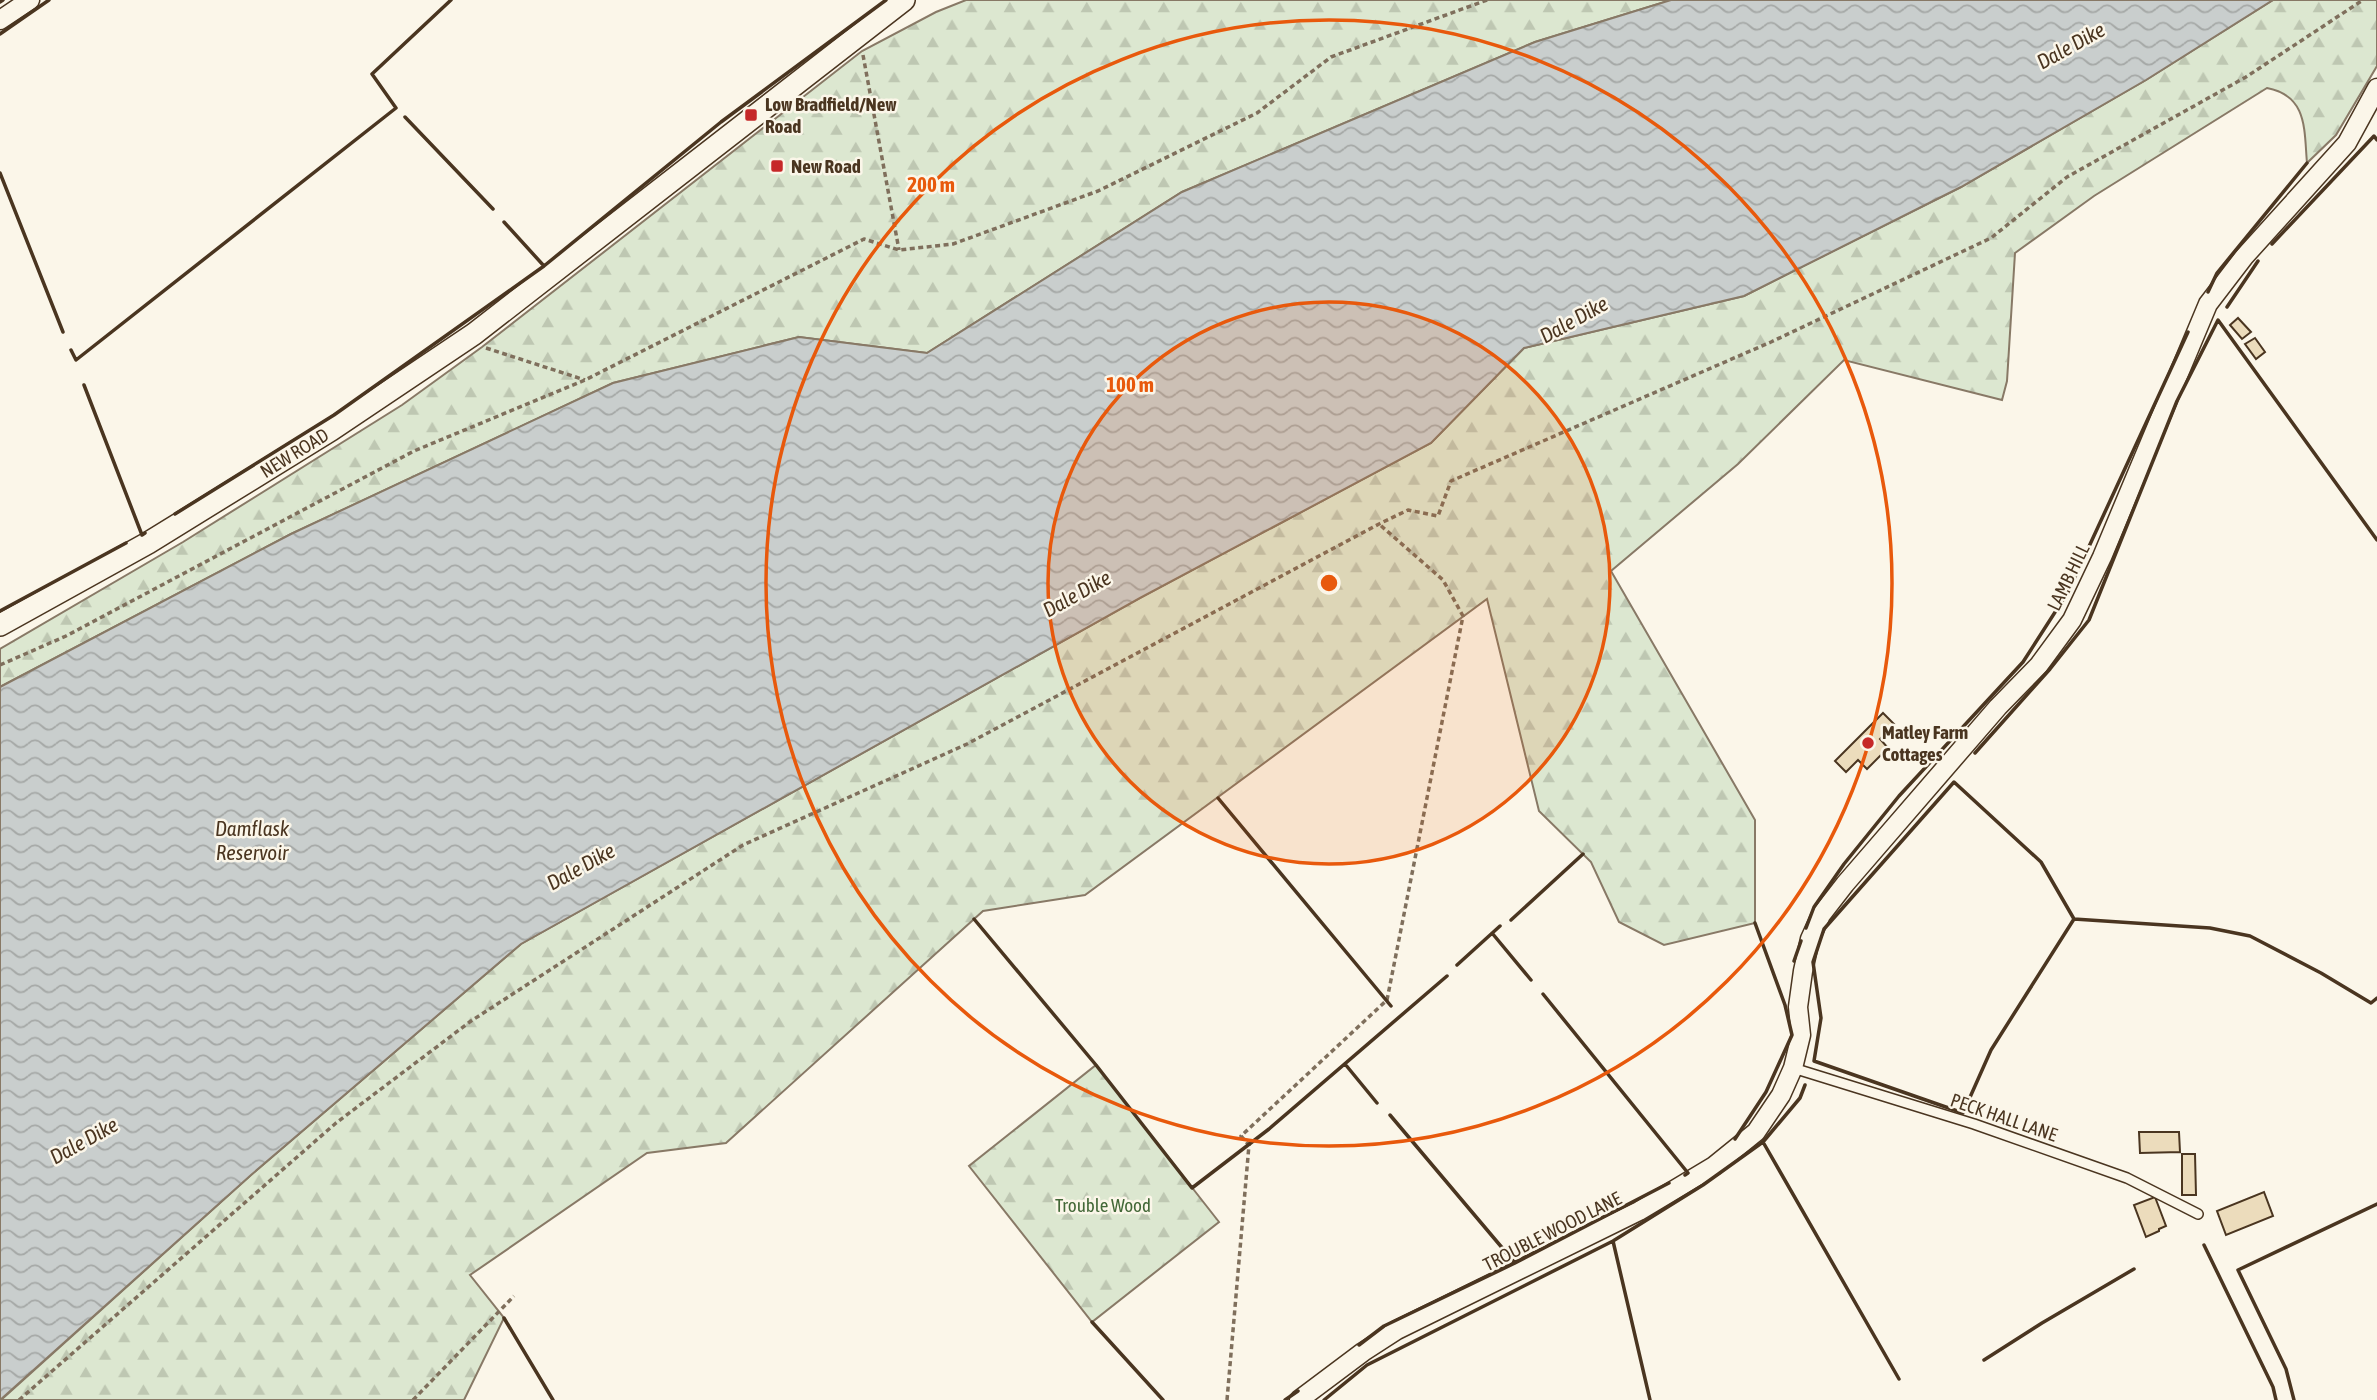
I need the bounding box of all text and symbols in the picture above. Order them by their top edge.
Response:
water label: Dale Dike [2032,17,2109,74]
place label: Low Bradfield/New Road [765,93,897,137]
marker: Low Bradfield/New Road [743,107,759,123]
place label: New Road [791,155,861,177]
marker: New Road [769,158,785,174]
text: 200 m [907,172,955,196]
water label: Dale Dike [1535,291,1612,348]
text: 100 m [1106,372,1154,396]
street label: NEW ROAD [256,423,332,482]
street label: LAMB HILL [2042,539,2094,614]
water label: Dale Dike [1038,565,1115,622]
centre of rings [1317,571,1341,595]
place label: Matley Farm Cottages [1882,721,1968,765]
marker: Matley Farm Cottages [1860,735,1876,751]
water label: Damflask Reservoir [215,816,290,864]
water label: Dale Dike [542,838,619,895]
street label: PECK HALL LANE [1948,1088,2060,1146]
water label: Dale Dike [45,1112,122,1169]
street label: TROUBLE WOOD LANE [1479,1187,1625,1275]
park label: Trouble Wood [1055,1194,1151,1216]

